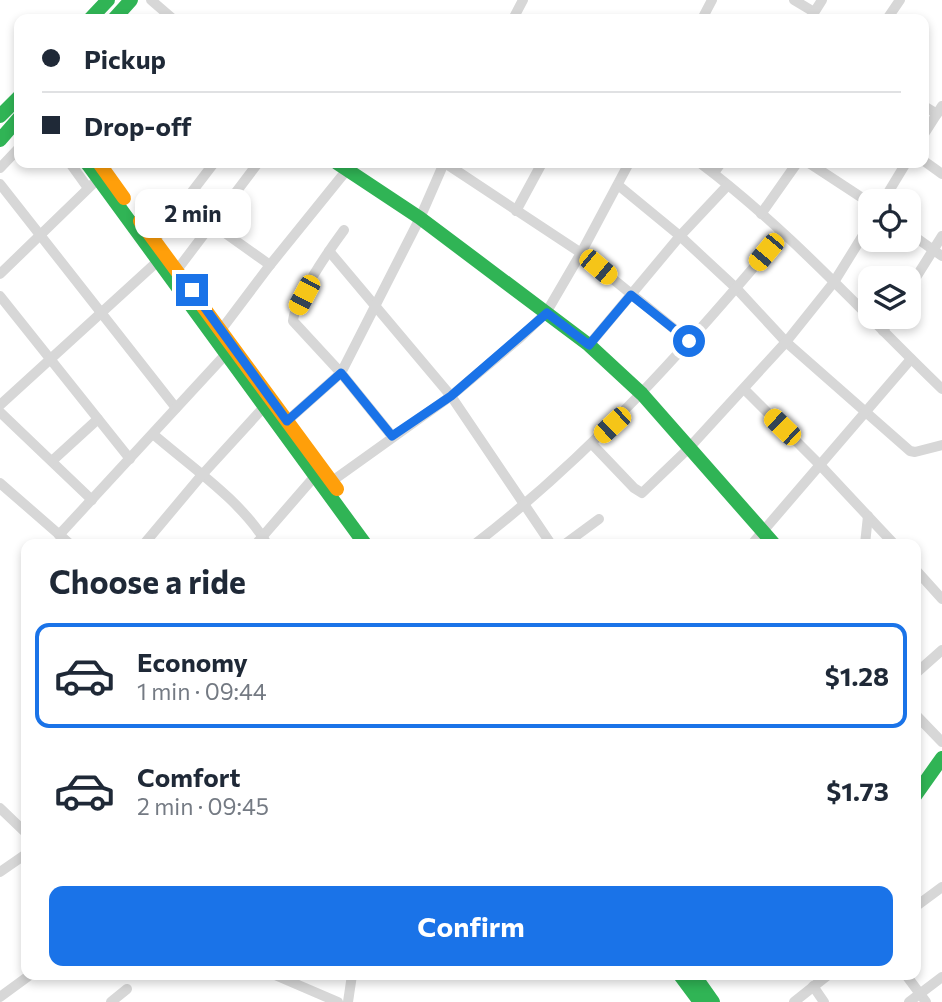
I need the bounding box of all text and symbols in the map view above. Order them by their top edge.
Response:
text: Pickup [84,43,166,74]
text: Drop-off [84,110,191,141]
callout: 2 min [134,188,250,238]
map controls [858,189,921,329]
button: locate [858,189,921,252]
text: 2 min [164,199,222,227]
car [745,229,788,275]
car [576,245,621,289]
button: layers [858,266,921,329]
car [285,272,324,318]
route end [176,274,208,306]
route start [673,325,705,357]
car [590,403,635,447]
car [760,405,805,449]
text: Choose a ride [49,561,246,601]
icon: car [53,644,116,707]
text: Economy [137,646,248,677]
text: $1.28 [825,660,889,691]
text: 1 min · 09:44 [137,677,267,705]
icon: car [53,759,116,822]
text: Comfort [137,761,240,792]
text: $1.73 [826,775,889,806]
text: 2 min · 09:45 [137,792,269,820]
button: Confirm [49,886,893,966]

